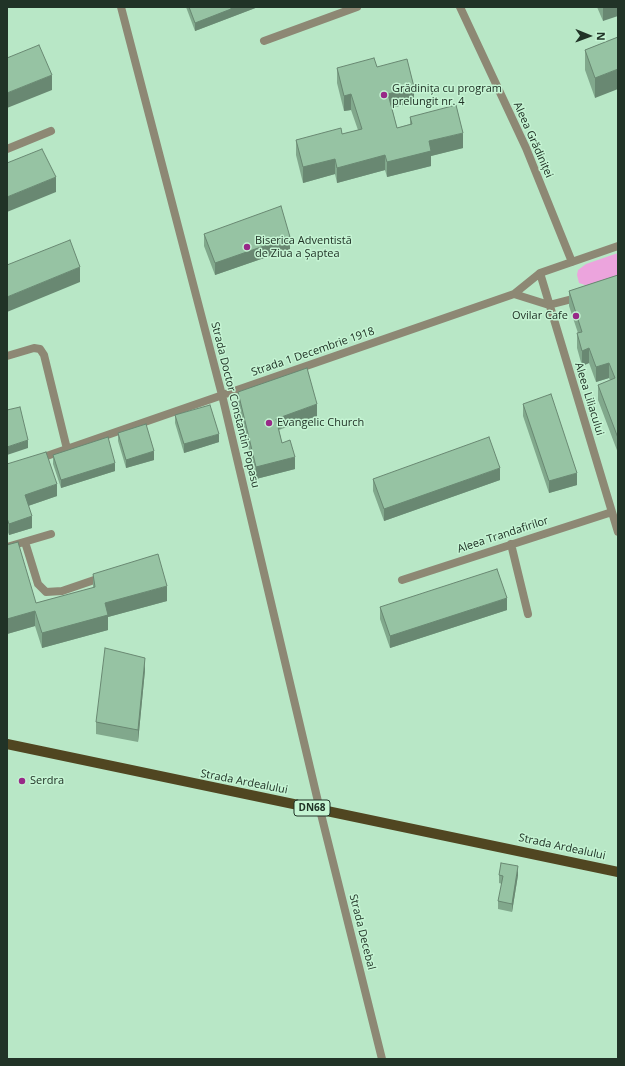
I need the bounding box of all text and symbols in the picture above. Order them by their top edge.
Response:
north arrow [569,16,609,56]
text: N [594,32,609,41]
place label: Grădinița cu program prelungit nr. 4 [392,82,502,108]
marker: Grădinița cu program prelungit nr. 4 [379,90,389,100]
street label: Aleea Grădiniței [510,100,556,180]
place label: Biserica Adventistă de Ziua a Șaptea [255,234,352,260]
marker: Biserica Adventistă de Ziua a Șaptea [242,242,252,252]
place label: Ovilar Cafe [512,309,568,323]
marker: Ovilar Cafe [571,311,581,321]
street label: Strada Doctor Constantin Popasu [208,321,262,489]
street label: Strada 1 Decembrie 1918 [250,325,376,379]
street label: Aleea Liliacului [572,361,606,437]
place label: Evangelic Church [277,416,364,430]
marker: Evangelic Church [264,418,274,428]
street label: Aleea Trandafirilor [456,514,550,556]
street label: Strada Ardealului [199,767,289,797]
place label: Serdra [30,774,64,788]
marker: Serdra [17,776,27,786]
road number: DN68 [294,800,330,816]
street label: Strada Ardealului [517,831,607,863]
street label: Strada Decebal [346,893,378,971]

